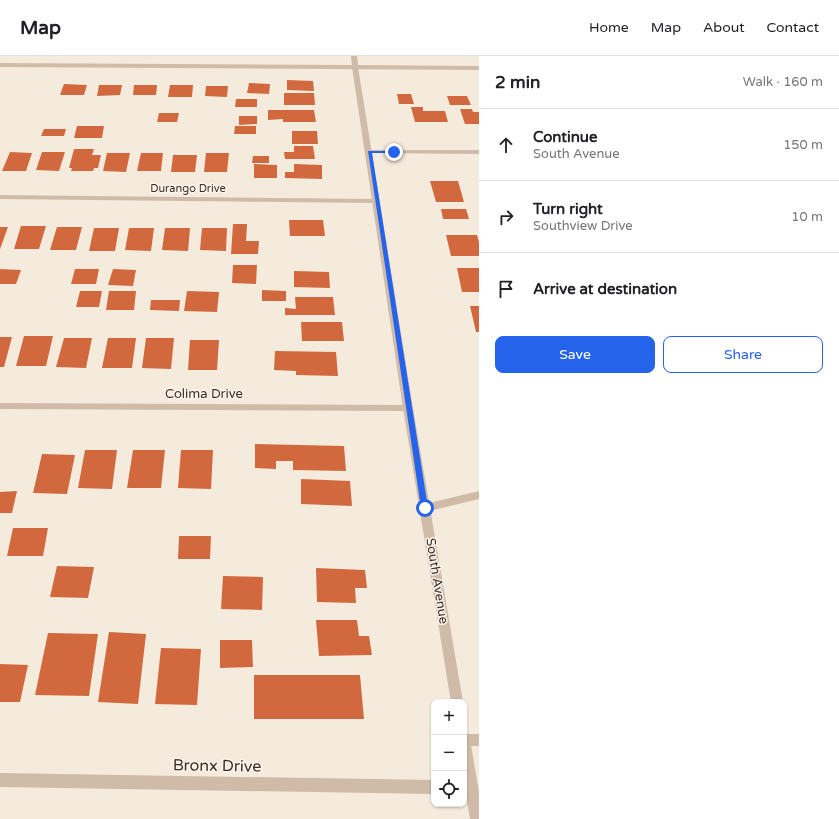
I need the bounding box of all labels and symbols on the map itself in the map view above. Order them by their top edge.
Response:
route end [385,143,403,161]
street label: Durango Drive [150,182,226,195]
street label: Colima Drive [165,386,243,402]
route start [416,499,434,517]
street label: South Avenue [422,537,452,625]
street label: Bronx Drive [173,755,261,777]

